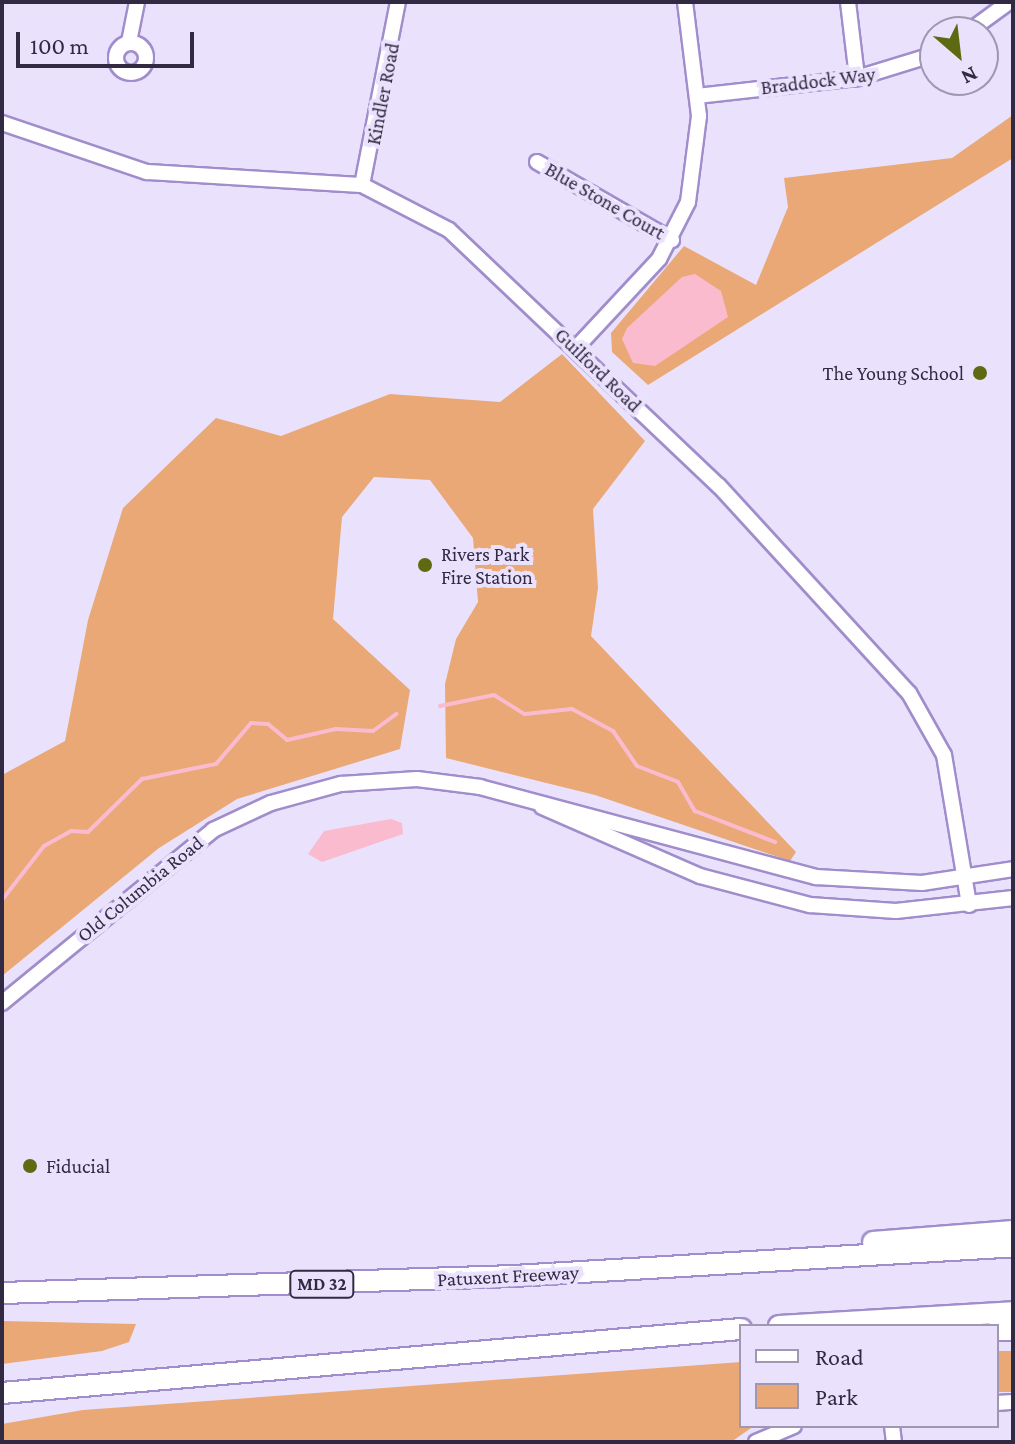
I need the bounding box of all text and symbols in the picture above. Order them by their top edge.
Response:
scale bar [20,16,198,66]
north arrow [919,16,999,96]
text: 100 m [30,32,89,59]
street label: Kindler Road [361,41,405,147]
text: N [957,61,982,90]
street label: Braddock Way [759,62,877,100]
street label: Blue Stone Court [541,157,669,245]
street label: Guilford Road [550,323,646,417]
place label: The Young School [823,361,964,385]
marker: The Young School [971,364,989,382]
place label: Rivers Park Fire Station [441,542,533,589]
marker: Rivers Park Fire Station [416,556,434,574]
street label: Old Columbia Road [72,831,208,947]
place label: Fiducial [46,1154,110,1178]
marker: Fiducial [21,1157,39,1175]
street label: Patuxent Freeway [436,1260,580,1292]
road number: MD 32 [288,1270,356,1298]
legend [739,1324,999,1428]
text: Road [815,1343,864,1370]
text: Park [815,1383,858,1410]

